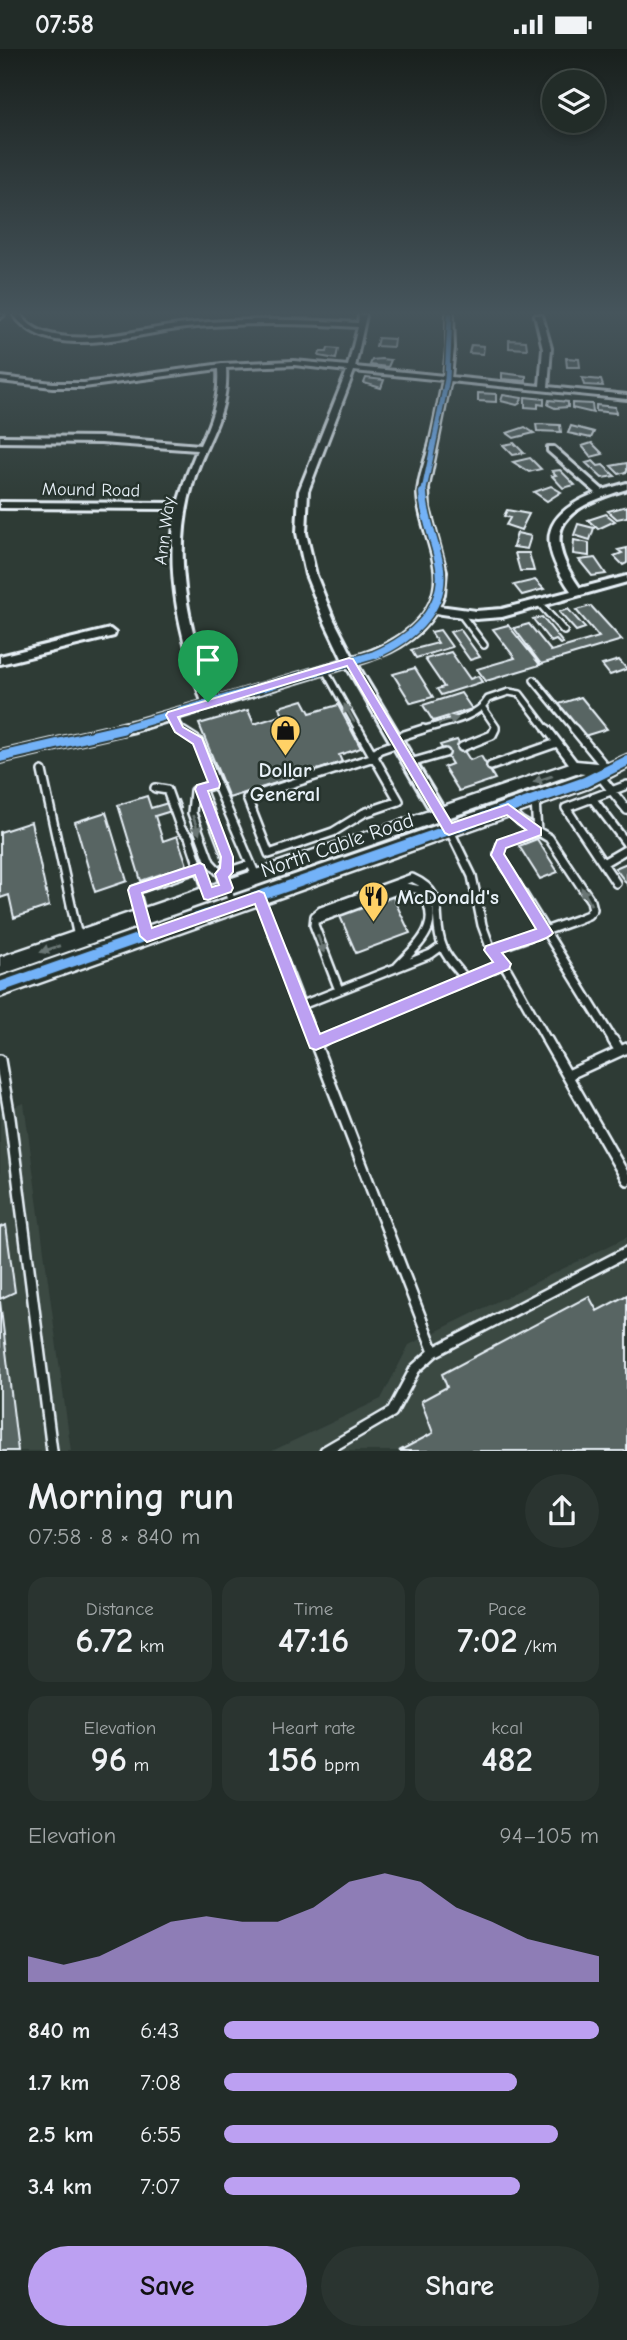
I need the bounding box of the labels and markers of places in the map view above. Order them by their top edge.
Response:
pin [178,630,238,702]
shop icon: Dollar General [268,713,302,757]
place label: Dollar General [250,758,320,806]
restaurant icon: McDonald's [357,880,391,924]
place label: McDonald's [397,885,499,909]

